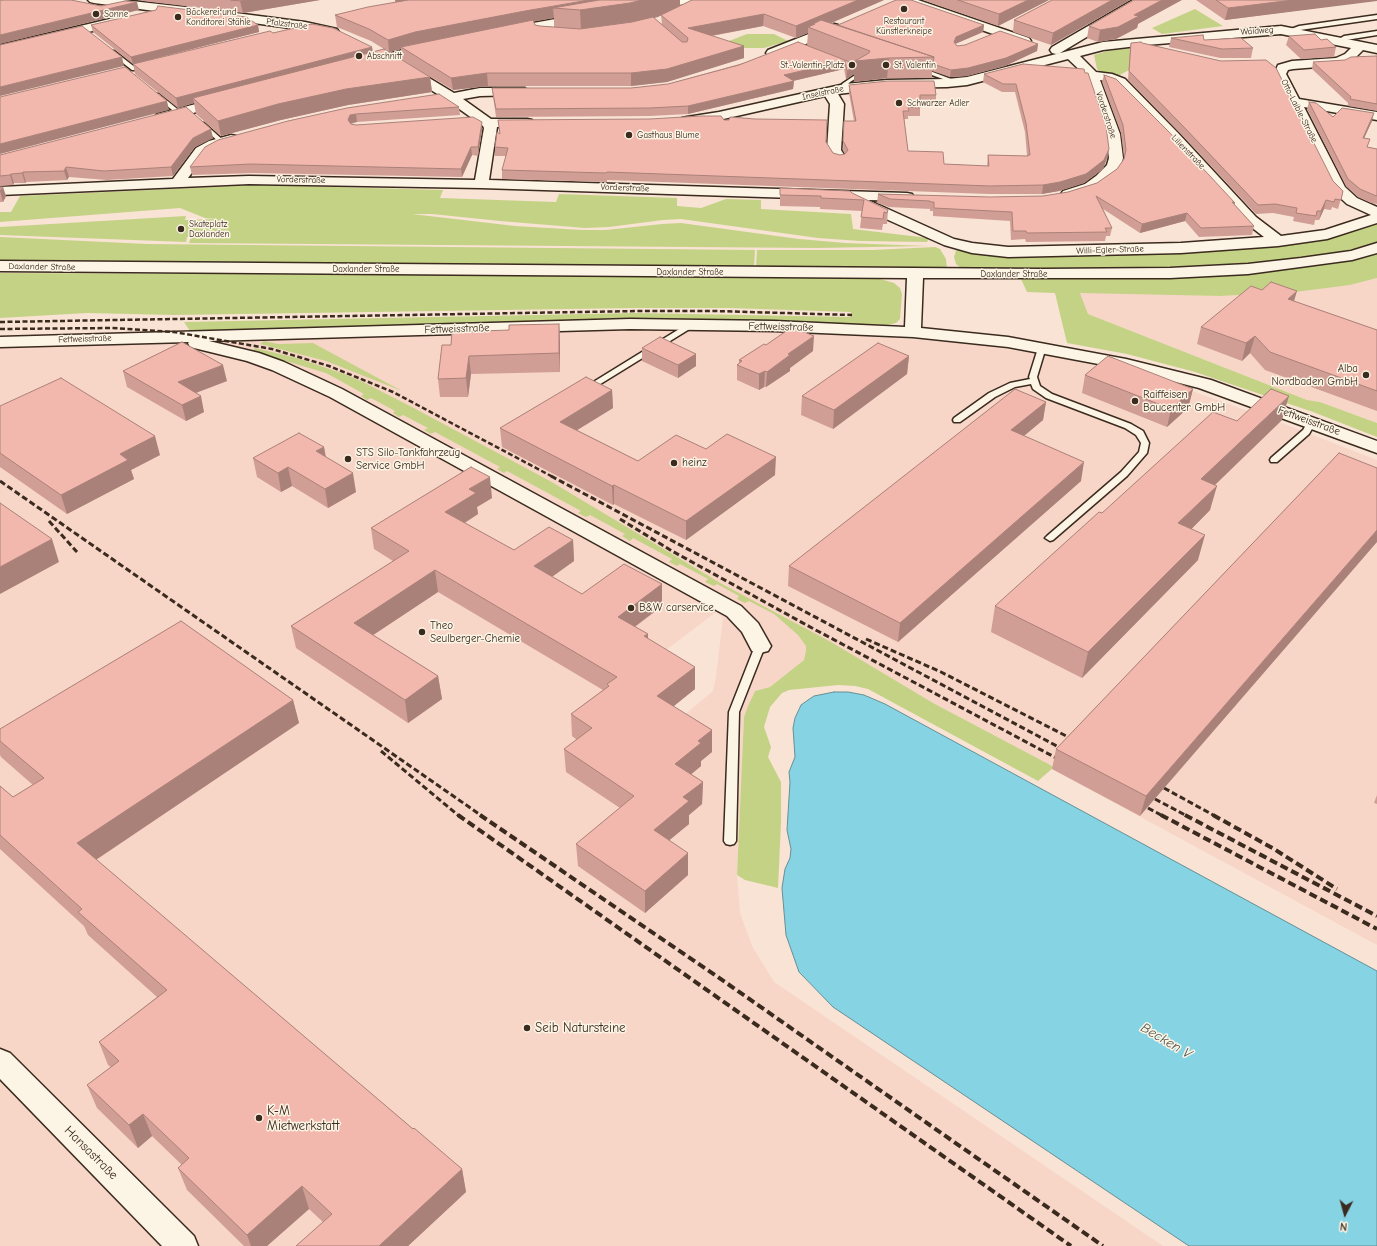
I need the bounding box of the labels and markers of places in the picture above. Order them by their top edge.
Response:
marker: Restaurant Künstlerkneipe [899,4,909,14]
place label: Bäckerei und Konditorei Stähle [186,7,251,28]
marker: Sonne [91,9,101,19]
place label: Sonne [104,9,128,19]
marker: Bäckerei und Konditorei Stähle [173,12,183,22]
place label: Restaurant Künstlerkneipe [876,16,932,37]
marker: Abschnitt [354,51,364,61]
place label: Abschnitt [367,51,402,61]
place label: St.-Valentin-Platz [780,60,844,70]
marker: St.-Valentin-Platz [847,60,857,70]
marker: St. Valentin [881,60,891,70]
place label: St. Valentin [894,60,936,70]
marker: Schwarzer Adler [894,98,904,108]
place label: Schwarzer Adler [907,98,969,108]
marker: Gasthaus Blume [624,130,634,140]
place label: Gasthaus Blume [637,130,699,140]
place label: Skateplatz Daxlanden [189,219,229,240]
marker: Skateplatz Daxlanden [176,224,186,234]
place label: Alba Nordbaden GmbH [1272,362,1358,388]
marker: Alba Nordbaden GmbH [1361,370,1371,380]
place label: Raiffeisen Baucenter GmbH [1143,388,1225,414]
marker: Raiffeisen Baucenter GmbH [1130,396,1140,406]
place label: STS Silo-Tankfahrzeug Service GmbH [356,446,460,472]
marker: STS Silo-Tankfahrzeug Service GmbH [343,454,353,464]
place label: heinz [682,456,707,470]
marker: heinz [669,458,679,468]
place label: B&W carservice [639,601,714,615]
marker: B&W carservice [626,603,636,613]
place label: Theo Seulberger-Chemie [430,619,520,645]
marker: Theo Seulberger-Chemie [417,627,427,637]
place label: Seib Natursteine [535,1020,626,1036]
marker: Seib Natursteine [522,1023,532,1033]
place label: K-M Mietwerkstatt [267,1103,339,1134]
marker: K-M Mietwerkstatt [254,1113,264,1123]

